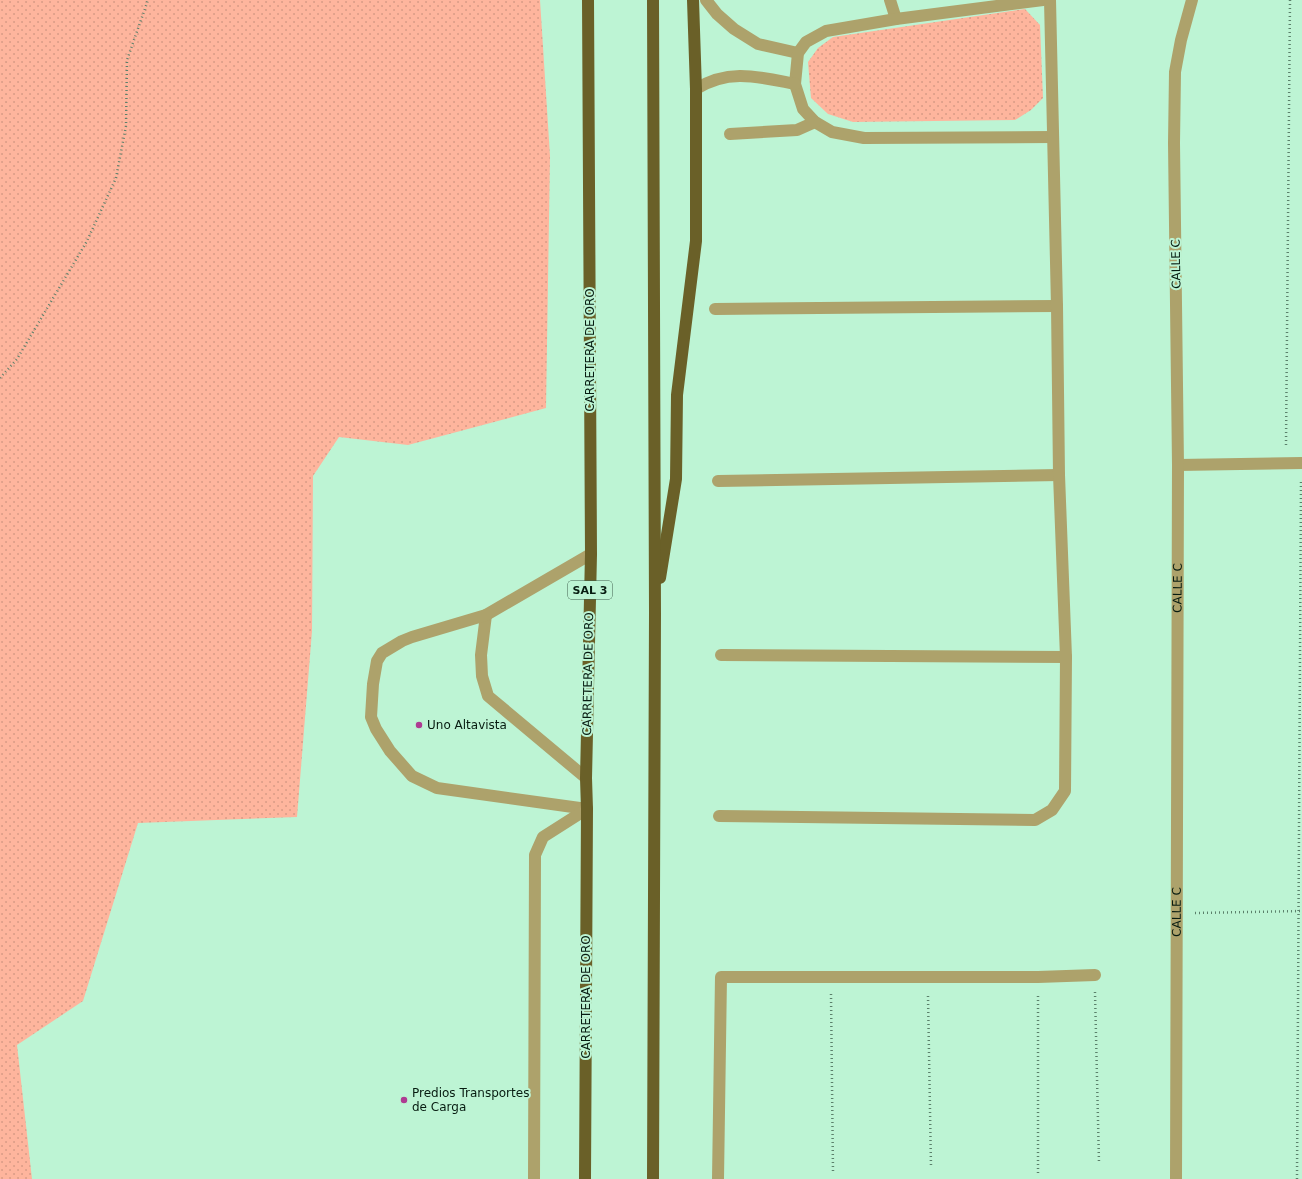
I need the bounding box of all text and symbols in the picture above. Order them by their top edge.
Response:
street label: CALLE C [1169,239,1183,289]
street label: CARRETERA DE ORO [583,288,597,412]
street label: CALLE C [1171,563,1185,613]
road number: SAL 3 [568,581,612,599]
street label: CARRETERA DE ORO [580,612,596,736]
place label: Uno Altavista [427,718,507,732]
marker: Uno Altavista [414,720,424,730]
street label: CALLE C [1170,887,1184,937]
street label: CARRETERA DE ORO [579,935,593,1059]
place label: Predios Transportes de Carga [412,1086,529,1114]
marker: Predios Transportes de Carga [399,1095,409,1105]

